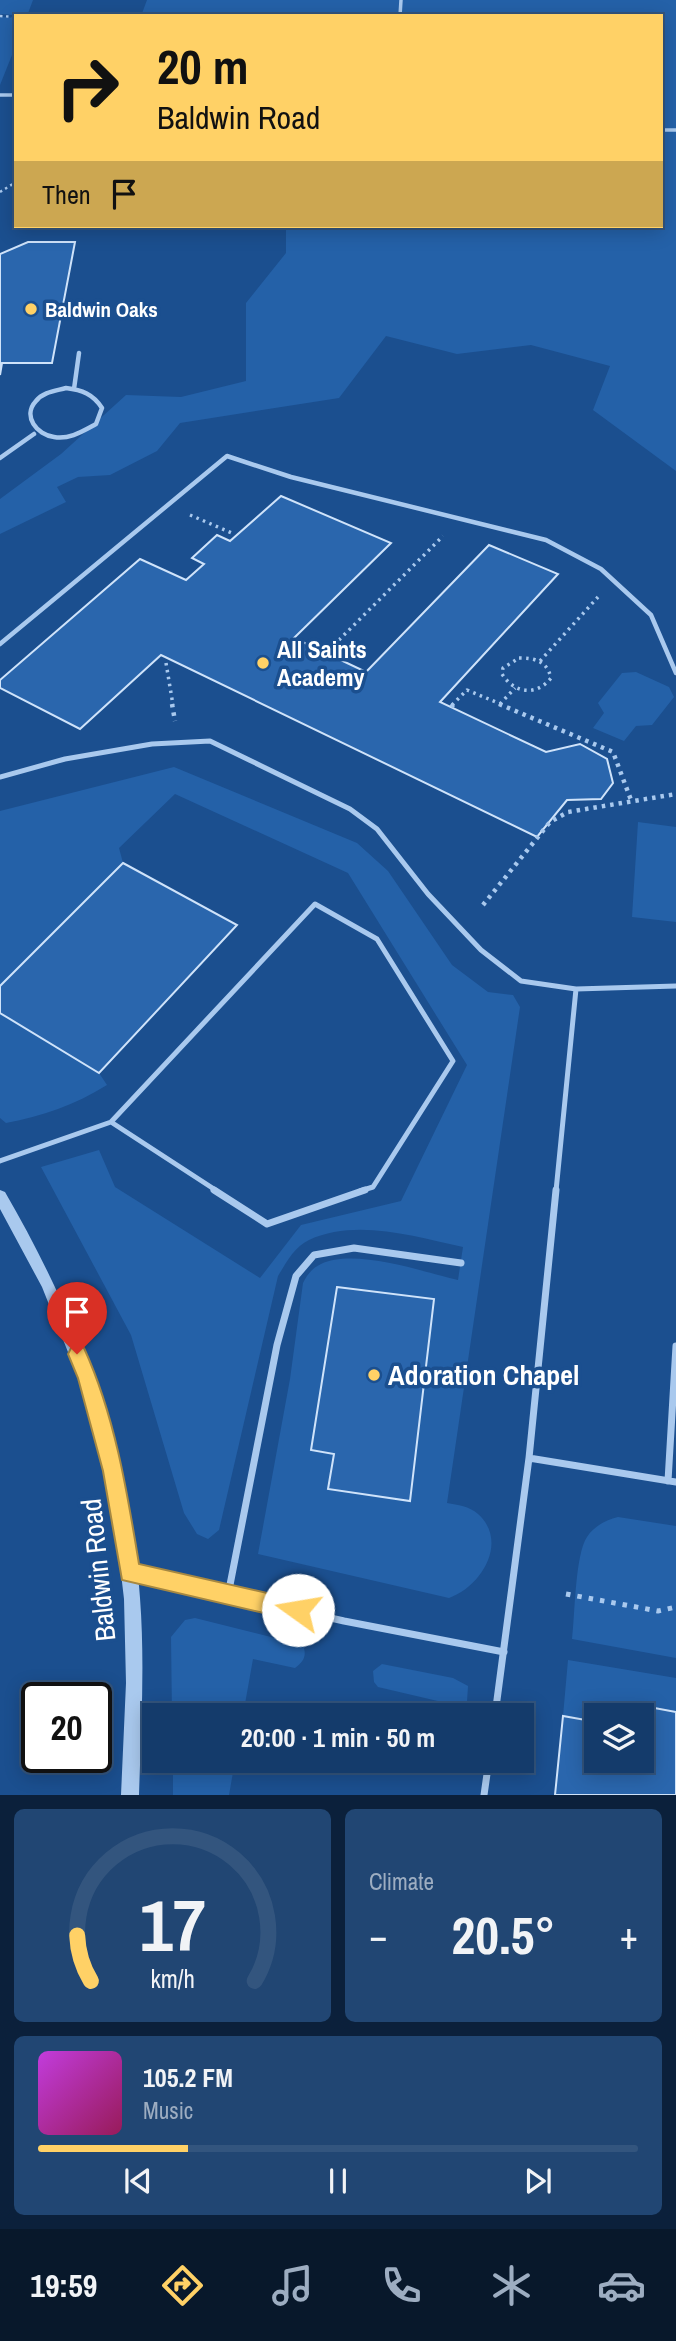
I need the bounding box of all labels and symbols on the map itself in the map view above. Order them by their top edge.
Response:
place label: Baldwin Oaks [45,295,158,324]
marker: Baldwin Oaks [23,301,39,317]
place label: All Saints Academy [277,633,367,693]
marker: All Saints Academy [255,655,271,671]
pin [47,1282,107,1354]
place label: Adoration Chapel [388,1356,579,1394]
marker: Adoration Chapel [366,1367,382,1383]
street label: Baldwin Road [72,1497,124,1643]
position arrow [261,1573,335,1647]
speed limit sign: 20 [21,1682,112,1773]

